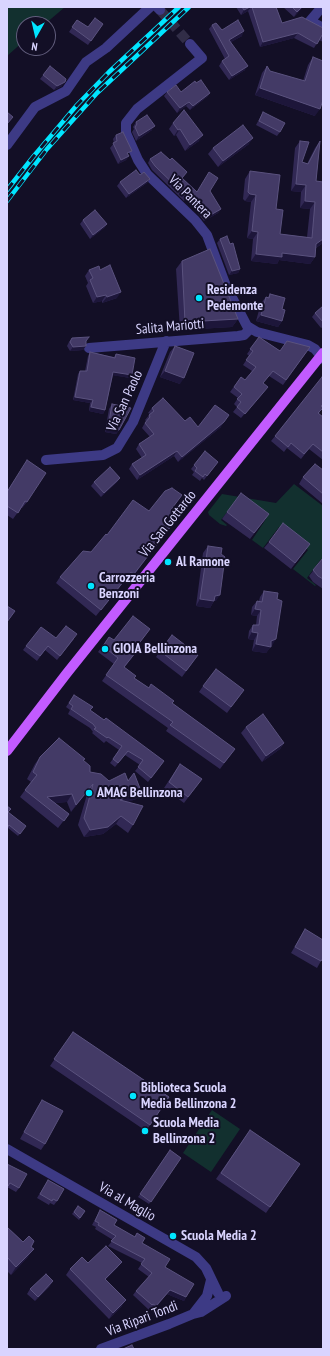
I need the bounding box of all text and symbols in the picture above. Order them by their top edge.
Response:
north arrow [16,16,56,56]
text: N [31,40,38,54]
street label: Via Pantera [165,172,215,222]
place label: Residenza Pedemonte [207,282,263,314]
marker: Residenza Pedemonte [194,293,204,303]
street label: Salita Mariotti [135,316,205,338]
street label: Via San Paolo [104,368,146,434]
street label: Via San Gottardo [136,487,200,561]
place label: Al Ramone [176,554,230,570]
marker: Al Ramone [163,557,173,567]
place label: Carrozzeria Benzoni [99,570,155,602]
marker: Carrozzeria Benzoni [86,581,96,591]
place label: GIOIA Bellinzona [113,641,197,657]
marker: GIOIA Bellinzona [100,644,110,654]
place label: AMAG Bellinzona [97,785,183,801]
marker: AMAG Bellinzona [84,788,94,798]
place label: Biblioteca Scuola Media Bellinzona 2 [141,1080,237,1112]
marker: Biblioteca Scuola Media Bellinzona 2 [128,1091,138,1101]
place label: Scuola Media Bellinzona 2 [153,1115,219,1148]
marker: Scuola Media Bellinzona 2 [140,1126,150,1136]
street label: Via al Maglio [96,1179,158,1225]
place label: Scuola Media 2 [181,1228,257,1244]
marker: Scuola Media 2 [168,1231,178,1241]
street label: Via Ripari Tondi [104,1298,180,1340]

